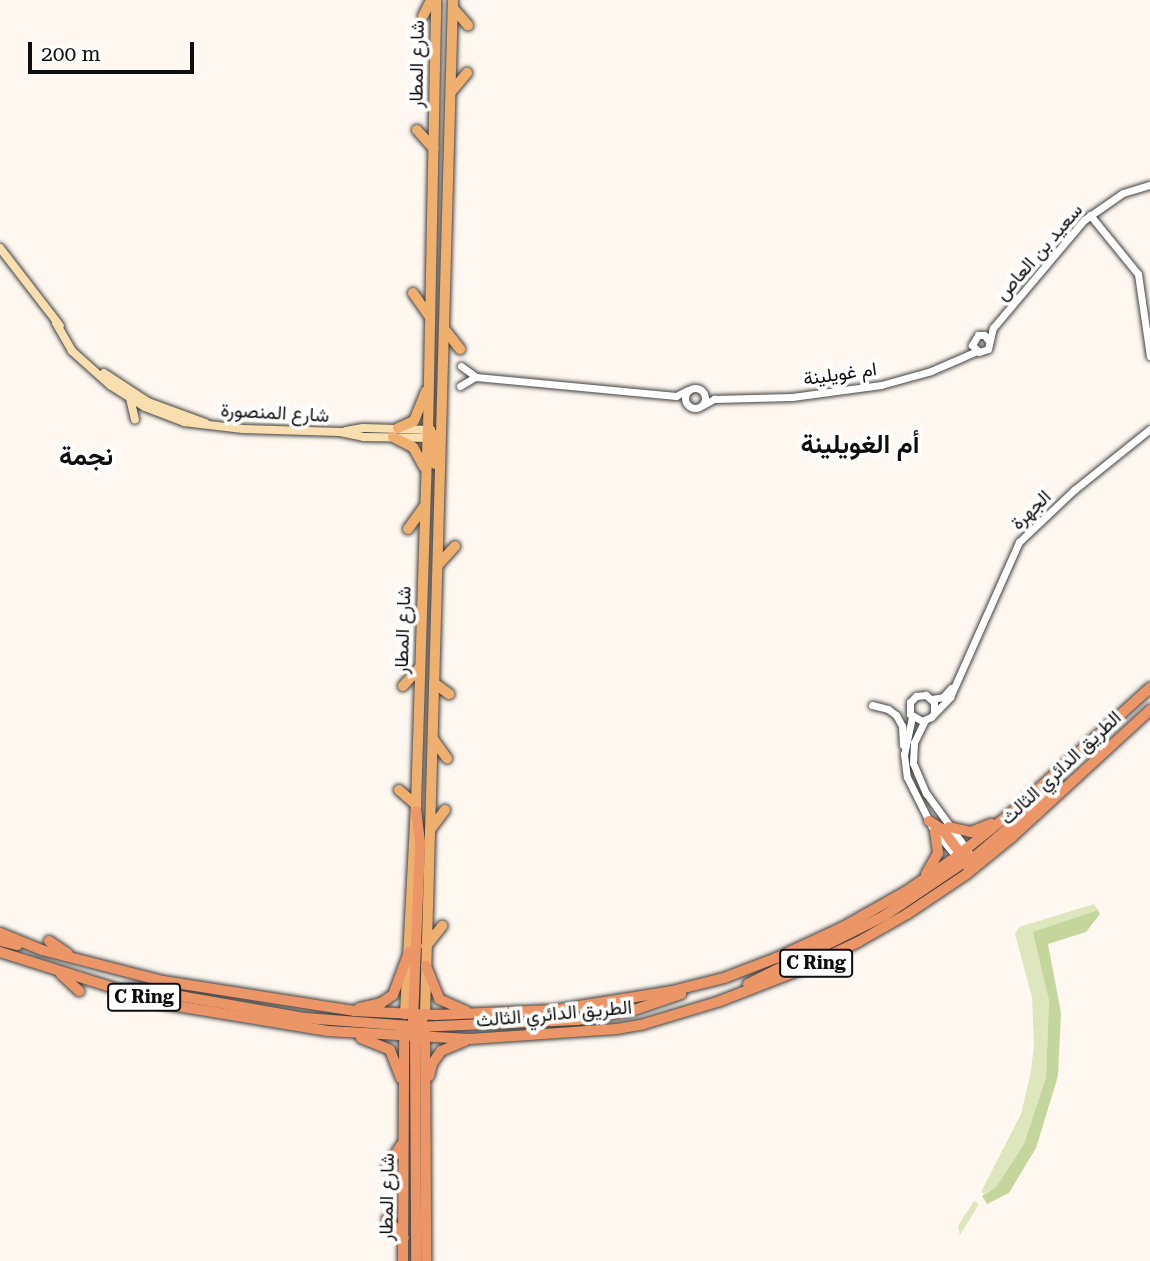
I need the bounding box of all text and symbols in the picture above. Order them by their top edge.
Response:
street label: شارع المطار [405,20,429,108]
scale bar [32,28,198,72]
text: 200 m [41,42,101,66]
street label: سعيد بن العاص [991,199,1087,305]
street label: ام غويلينة [802,358,878,390]
street label: شارع المنصورة [220,399,330,427]
district label: أم الغويلينة [800,429,920,461]
district label: نجمة [59,441,113,473]
street label: الجهرة [1006,485,1056,535]
street label: شارع المطار [390,586,416,674]
street label: الطريق الدائري الثالث [996,706,1126,830]
road number: C Ring [778,948,854,978]
road number: C Ring [106,982,182,1012]
street label: الطريق الدائري الثالث [475,996,633,1032]
street label: شارع المطار [375,1153,399,1241]

